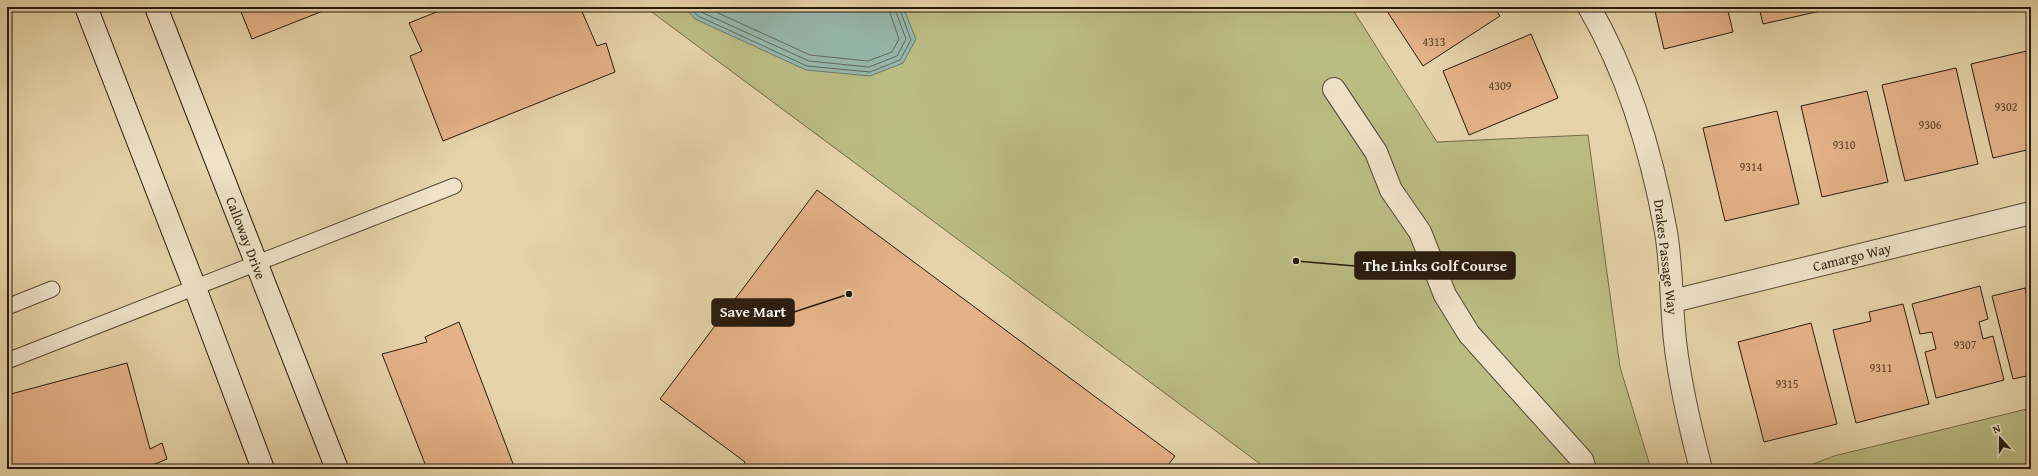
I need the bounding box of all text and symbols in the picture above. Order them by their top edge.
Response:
house number: 4313 [1422,33,1446,50]
house number: 4309 [1488,77,1512,94]
house number: 9302 [1994,98,2018,115]
house number: 9306 [1918,116,1942,133]
house number: 9310 [1832,136,1856,153]
house number: 9314 [1739,158,1763,175]
street label: Calloway Drive [221,194,271,283]
street label: Drakes Passage Way [1649,198,1683,316]
street label: Camargo Way [1811,238,1893,276]
callout: The Links Golf Course [1355,252,1515,279]
text: The Links Golf Course [1363,255,1507,276]
callout: Save Mart [712,299,794,326]
text: Save Mart [720,301,787,322]
house number: 9307 [1953,336,1977,353]
house number: 9311 [1869,359,1893,376]
house number: 9315 [1775,375,1799,392]
north arrow [1980,418,2020,458]
text: N [1990,420,2003,437]

